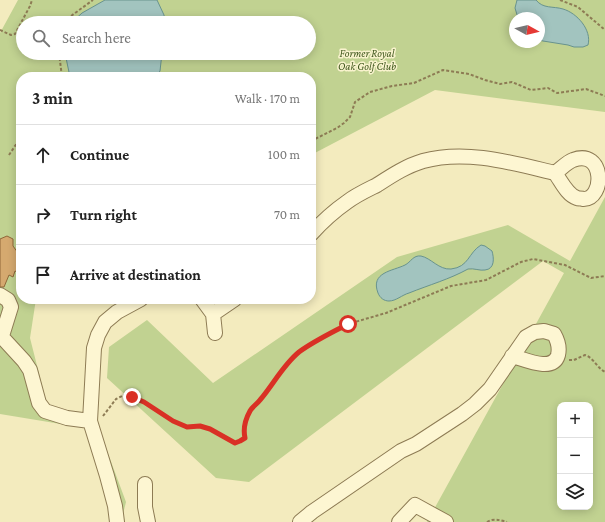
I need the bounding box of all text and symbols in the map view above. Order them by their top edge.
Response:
north arrow [509,12,545,48]
search box [16,16,316,60]
icon: search [30,27,52,49]
text: Search here [62,30,131,46]
park label: Former Royal Oak Golf Club [338,47,396,73]
text: 3 min [32,89,73,108]
text: Walk · 170 m [235,91,300,106]
icon: ahead [32,144,54,166]
text: Continue [70,147,129,163]
text: 100 m [268,147,300,162]
icon: right [32,204,54,226]
text: Turn right [70,207,137,223]
text: 70 m [274,207,300,222]
icon: arrive [32,264,54,286]
text: Arrive at destination [70,267,201,283]
route start [339,315,357,333]
route end [123,388,141,406]
map controls [557,402,593,510]
button: + [557,402,593,438]
button: − [557,438,593,474]
button: layers [557,474,593,510]

